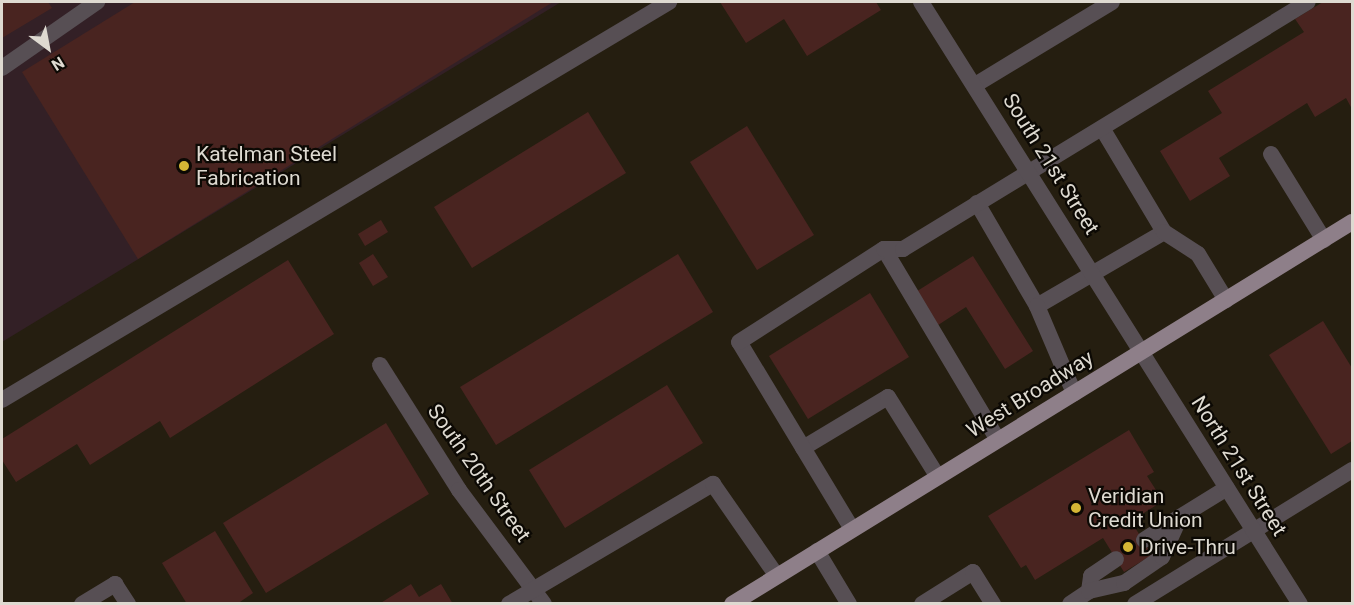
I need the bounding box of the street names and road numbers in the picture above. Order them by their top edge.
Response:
street label: South 21st Street [997,89,1105,239]
street label: West Broadway [962,345,1098,443]
street label: North 21st Street [1186,391,1292,541]
street label: South 20th Street [422,399,536,547]

